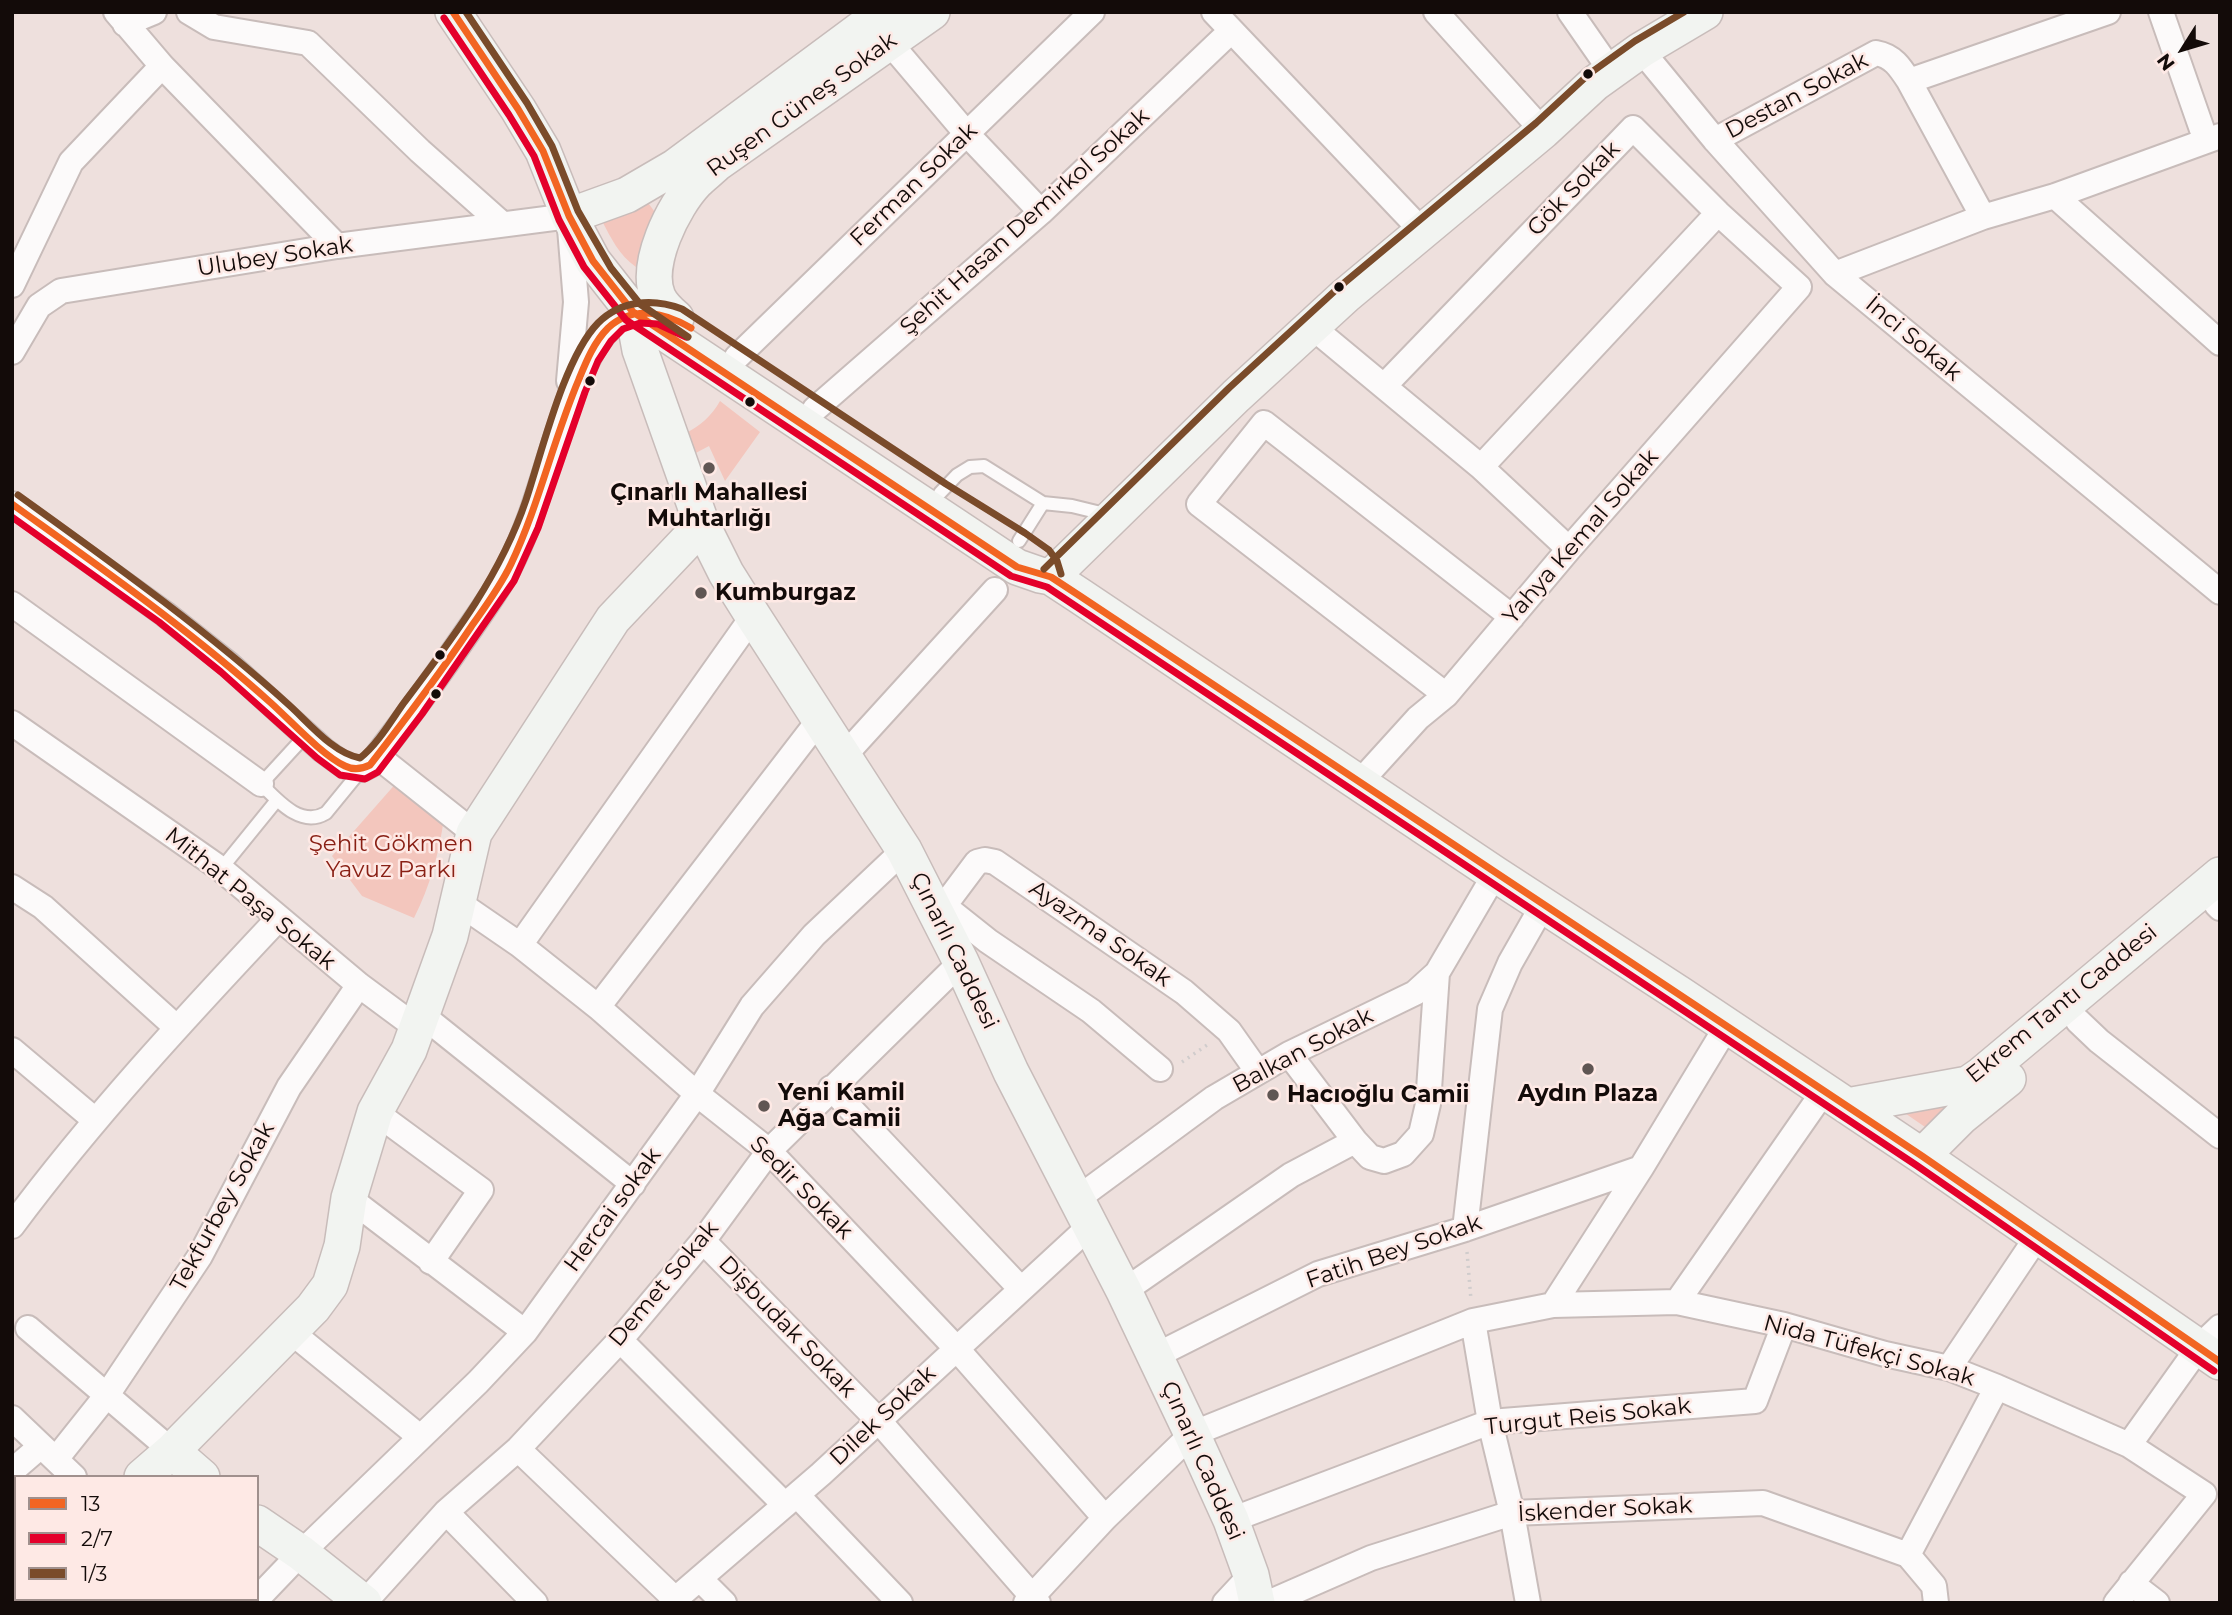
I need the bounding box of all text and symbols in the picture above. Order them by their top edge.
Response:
north arrow [2148,14,2218,84]
street label: Ruşen Güneş Sokak [702,27,902,183]
street label: Destan Sokak [1721,47,1873,145]
text: N [2152,49,2180,75]
unlabelled marker [1581,67,1595,81]
street label: Şehit Hasan Demirkol Sokak [895,103,1155,341]
street label: Ferman Sokak [845,117,983,253]
street label: Gök Sokak [1522,136,1626,242]
street label: Ulubey Sokak [195,231,355,283]
unlabelled marker [1332,280,1346,294]
street label: İnci Sokak [1859,291,1967,387]
unlabelled marker [583,374,597,388]
unlabelled marker [743,395,757,409]
street label: Yahya Kemal Sokak [1498,444,1664,630]
marker: Çınarlı Mahallesi Muhtarlığı [701,460,717,476]
place label: Çınarlı Mahallesi Muhtarlığı [610,479,808,533]
place label: Kumburgaz [715,579,856,607]
marker: Kumburgaz [693,585,709,601]
unlabelled marker [433,648,447,662]
unlabelled marker [429,687,443,701]
street label: Mithat Paşa Sokak [159,822,341,976]
park label: Şehit Gökmen Yavuz Parkı [309,830,473,884]
street label: Çınarlı Caddesi [904,868,1004,1034]
street label: Ayazma Sokak [1024,875,1176,993]
street label: Ekrem Tantı Caddesi [1961,919,2163,1089]
street label: Balkan Sokak [1228,1002,1378,1100]
marker: Aydın Plaza [1580,1061,1596,1077]
place label: Yeni Kamil Ağa Camii [778,1079,905,1133]
place label: Aydın Plaza [1518,1080,1658,1108]
place label: Hacıoğlu Camii [1287,1081,1470,1109]
marker: Hacıoğlu Camii [1265,1087,1281,1103]
marker: Yeni Kamil Ağa Camii [756,1098,772,1114]
street label: Tekfurbey Sokak [165,1118,281,1296]
street label: Sedir Sokak [744,1131,858,1245]
street label: Hercai sokak [559,1143,667,1277]
street label: Fatih Bey Sokak [1303,1209,1485,1295]
street label: Demet Sokak [603,1215,725,1353]
street label: Dişbudak Sokak [713,1251,861,1403]
street label: Nida Tüfekçi Sokak [1760,1310,1978,1392]
street label: Dilek Sokak [824,1360,942,1472]
street label: Çınarlı Caddesi [1155,1377,1249,1545]
street label: Turgut Reis Sokak [1484,1392,1692,1442]
legend [14,1475,259,1601]
text: 13 [81,1491,100,1516]
street label: İskender Sokak [1517,1492,1693,1528]
text: 2/7 [81,1526,113,1551]
text: 1/3 [81,1561,107,1586]

